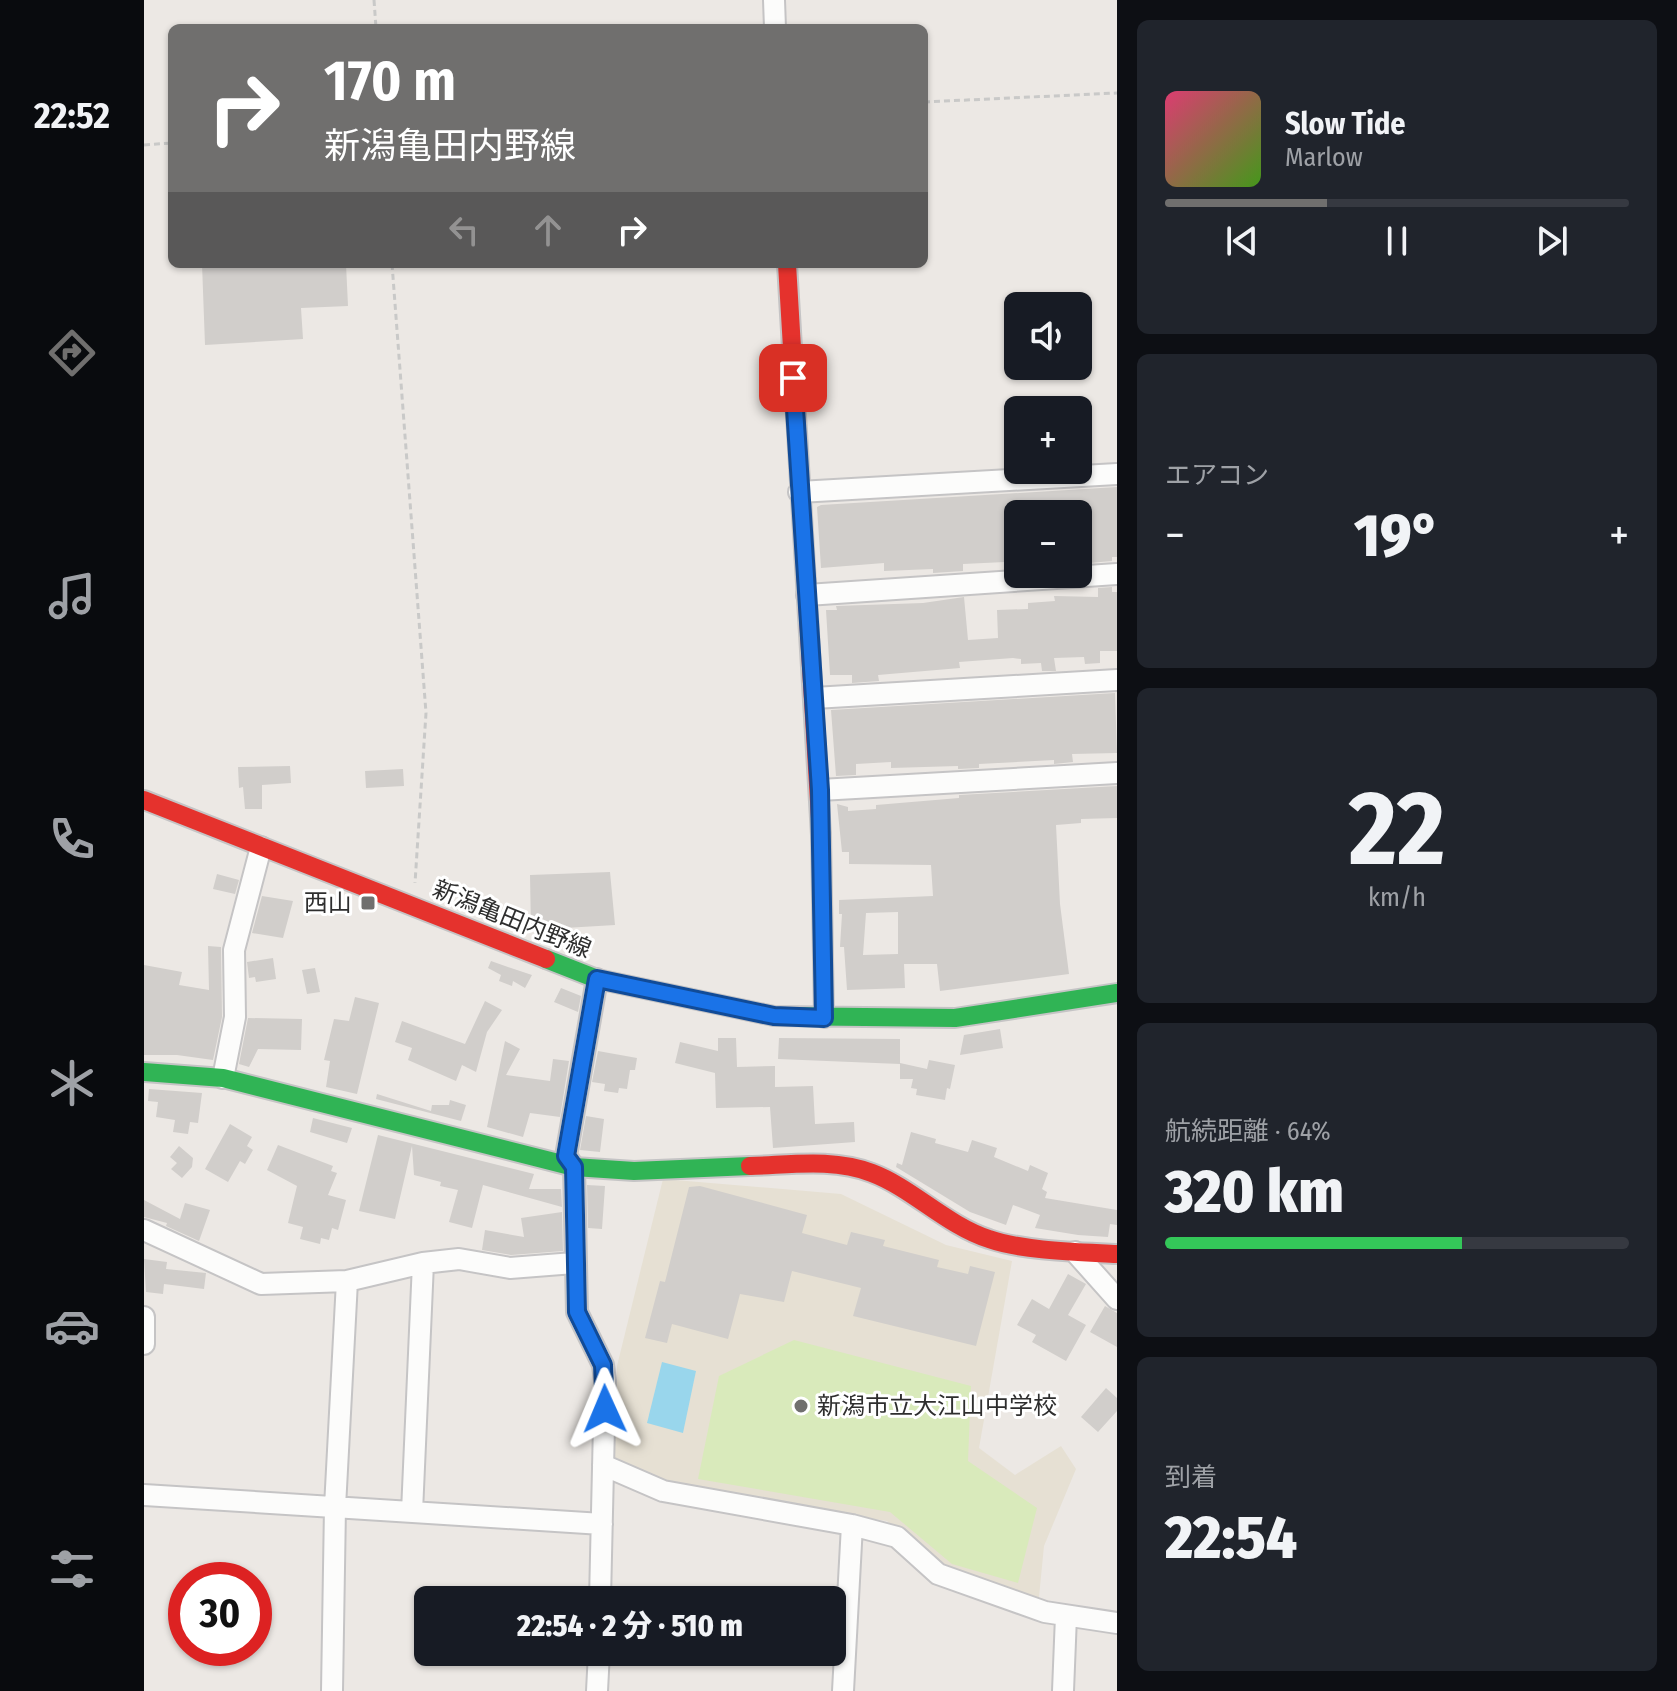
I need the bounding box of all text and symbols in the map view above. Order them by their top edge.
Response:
text: 170 m [324,48,456,115]
icon: right [192,56,296,160]
text: 22:52 [34,94,110,138]
text: Slow Tide [1285,106,1406,142]
text: 新潟亀田内野線 [324,124,576,168]
text: Marlow [1285,142,1363,173]
icon: left [442,208,486,252]
icon: ahead [526,208,570,252]
icon: right [610,208,654,252]
icon: previous [1220,219,1264,263]
icon: pause [1375,219,1419,263]
icon: next [1530,219,1574,263]
map controls [1004,292,1092,588]
button: sound [1004,292,1092,380]
icon: directions [44,325,100,381]
pin [759,344,827,412]
icon: arrive [771,356,815,400]
button: + [1004,396,1092,484]
text: エアコン [1165,460,1269,491]
button: − [1004,500,1092,588]
text: 19° [1354,500,1440,572]
text: − [1165,509,1185,562]
text: + [1609,509,1629,562]
icon: music [44,568,100,624]
text: 22 [1349,767,1445,892]
icon: phone [44,811,100,867]
street label: 新潟亀田内野線 [429,875,595,963]
text: km/h [1368,882,1426,913]
place label: 西山 [304,889,352,917]
marker: 西山 [359,894,377,912]
icon: climate [44,1055,100,1111]
text: 航続距離 · 64% [1165,1116,1331,1147]
text: 320 km [1165,1156,1344,1228]
icon: car [44,1298,100,1354]
position arrow [563,1367,647,1451]
place label: 新潟市立大江山中学校 [817,1392,1057,1420]
marker: 新潟市立大江山中学校 [792,1397,810,1415]
text: 到着 [1165,1462,1217,1493]
text: 22:54 [1165,1502,1297,1574]
icon: filters [44,1541,100,1597]
speed limit sign: 30 [168,1562,272,1666]
text: 22:54 · 2 分 · 510 m [517,1608,743,1644]

